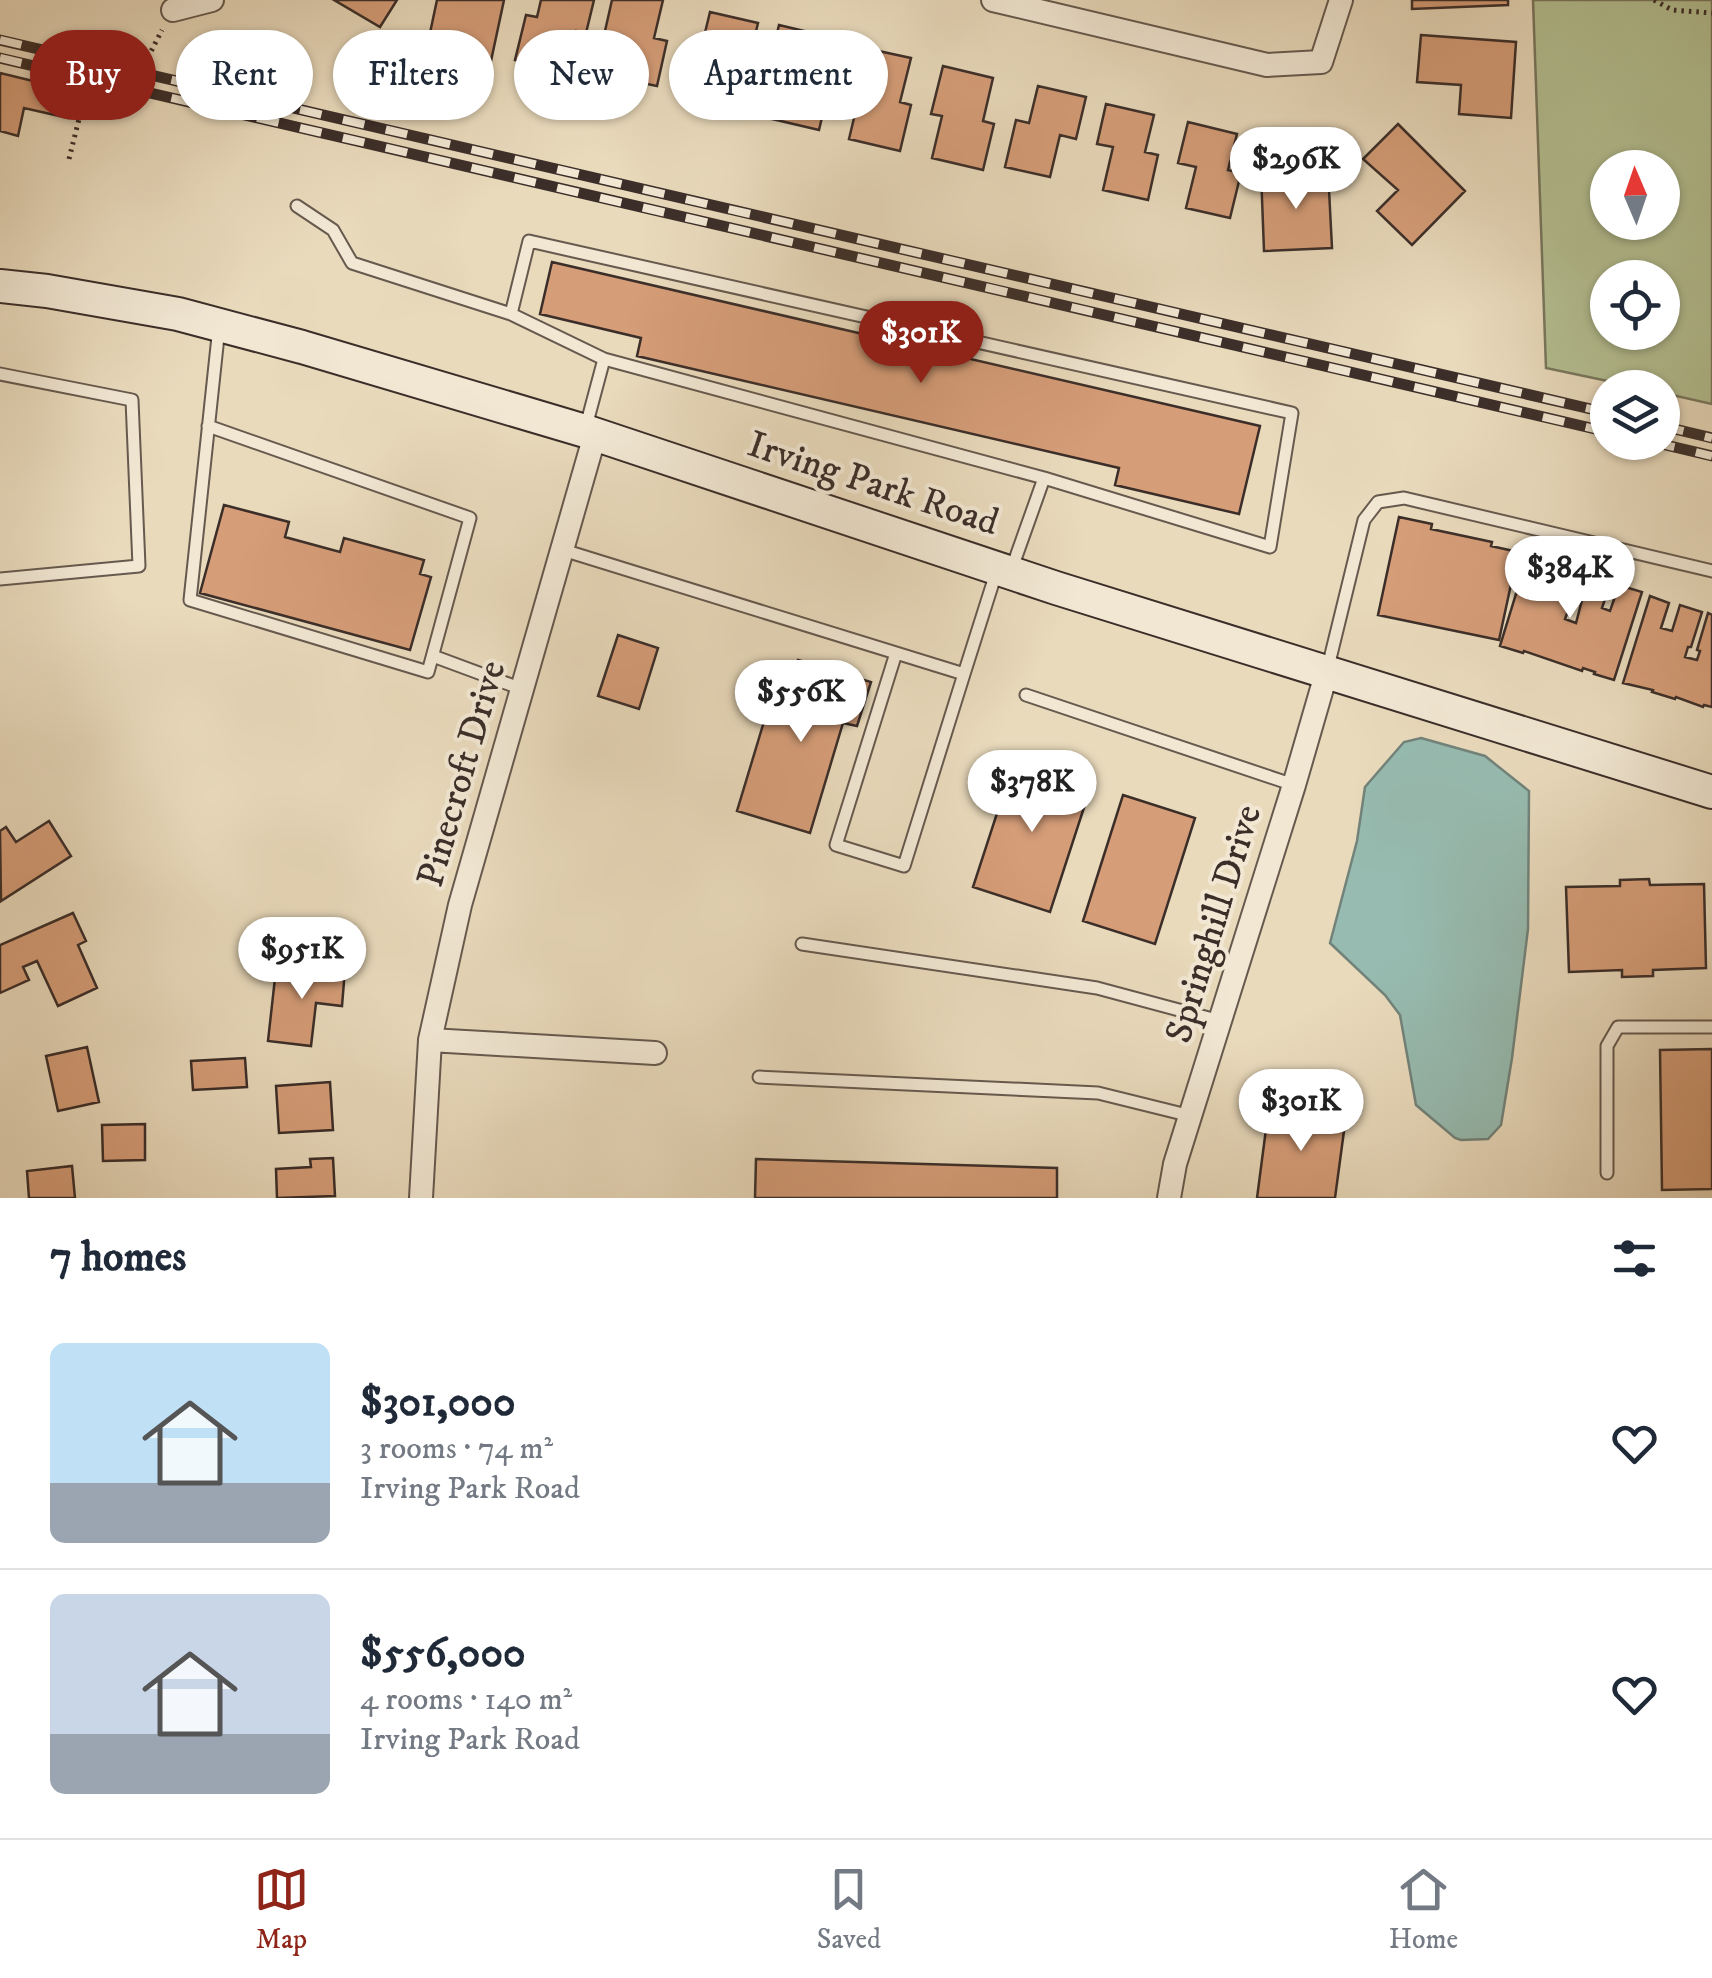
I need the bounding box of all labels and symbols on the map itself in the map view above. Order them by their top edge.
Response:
pin: $296K [1226,127,1366,212]
north arrow [1590,150,1680,240]
pin: $301K [851,301,991,386]
street label: Irving Park Road [741,421,1005,547]
pin: $384K [1500,536,1640,621]
street label: Pinecroft Drive [407,655,517,893]
pin: $556K [731,660,871,745]
pin: $378K [962,750,1102,835]
street label: Springhill Drive [1155,799,1273,1049]
pin: $951K [232,917,372,1002]
pin: $301K [1231,1069,1371,1154]

